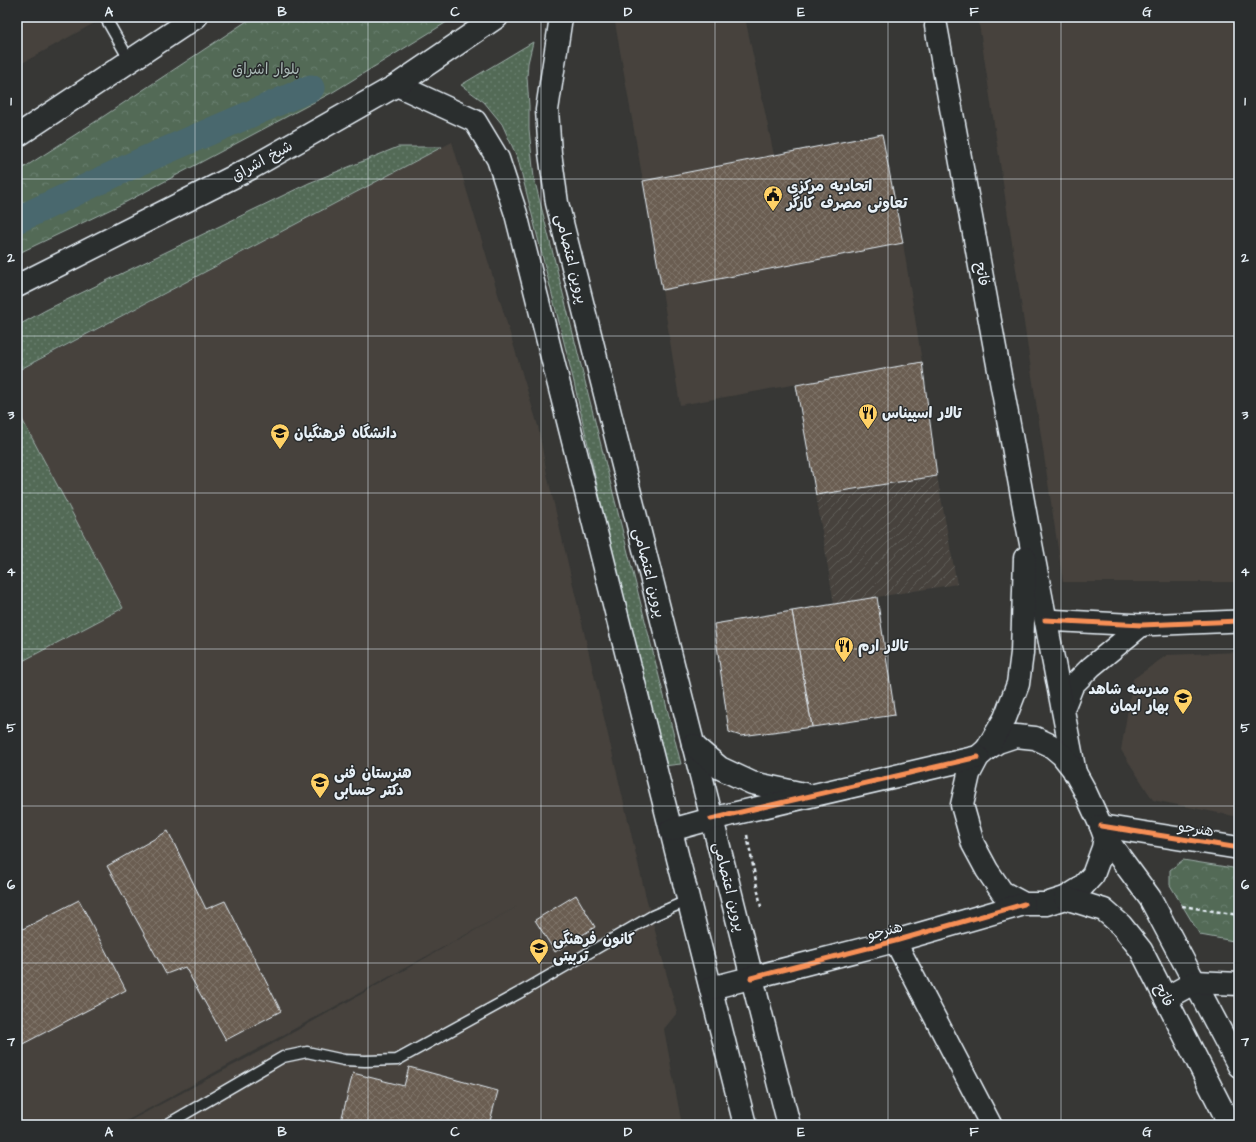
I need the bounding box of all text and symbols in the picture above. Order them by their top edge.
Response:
text: A [105,3,114,21]
text: B [277,3,287,21]
text: C [450,3,460,21]
text: D [624,3,633,21]
text: E [797,3,805,21]
text: F [969,3,979,21]
text: G [1142,3,1152,21]
park label: بلوار اشراق [232,59,300,80]
text: 1 [10,92,12,110]
text: 1 [1244,92,1246,110]
street label: شیخ اشراق [227,135,297,187]
place label: اتحادیه مرکزی تعاونی مصرف کارگر [785,176,908,214]
public building icon: اتحادیه مرکزی تعاونی مصرف کارگر [762,184,784,212]
street label: پروین اعتصامی [550,212,592,306]
text: 2 [6,249,15,267]
text: 2 [1240,249,1249,267]
street label: فاتح [970,260,994,288]
restaurant icon: تالار اسپیناس [857,402,879,430]
place label: تالار اسپیناس [882,403,962,424]
text: 3 [7,406,15,424]
text: 3 [1241,406,1249,424]
school or university icon: دانشگاه فرهنگیان [269,422,291,450]
place label: دانشگاه فرهنگیان [294,423,397,444]
street label: پروین اعتصامی [628,526,670,620]
text: 4 [7,563,16,581]
text: 4 [1241,563,1250,581]
restaurant icon: تالار ارم [833,635,855,663]
place label: تالار ارم [858,636,909,657]
place label: مدرسه شاهد بهار ایمان [1088,679,1169,717]
school or university icon: مدرسه شاهد بهار ایمان [1172,687,1194,715]
text: 5 [6,719,16,737]
text: 5 [1240,719,1250,737]
place label: هنرستان فنی دکتر حسابی [334,763,412,801]
school or university icon: هنرستان فنی دکتر حسابی [309,771,331,799]
street label: هنرجو [1176,816,1215,842]
street label: پروین اعتصامی [708,840,750,934]
text: 6 [7,876,16,894]
text: 6 [1241,876,1250,894]
street label: هنرجو [864,916,905,946]
place label: کانون فرهنگی تربیتی [553,929,635,967]
school or university icon: کانون فرهنگی تربیتی [528,937,550,965]
street label: فاتح [1149,980,1179,1010]
text: 7 [6,1033,16,1051]
text: 7 [1240,1033,1250,1051]
text: A [105,1123,114,1141]
text: B [277,1123,287,1141]
text: C [450,1123,460,1141]
text: D [624,1123,633,1141]
text: E [797,1123,805,1141]
text: F [969,1123,979,1141]
text: G [1142,1123,1152,1141]

